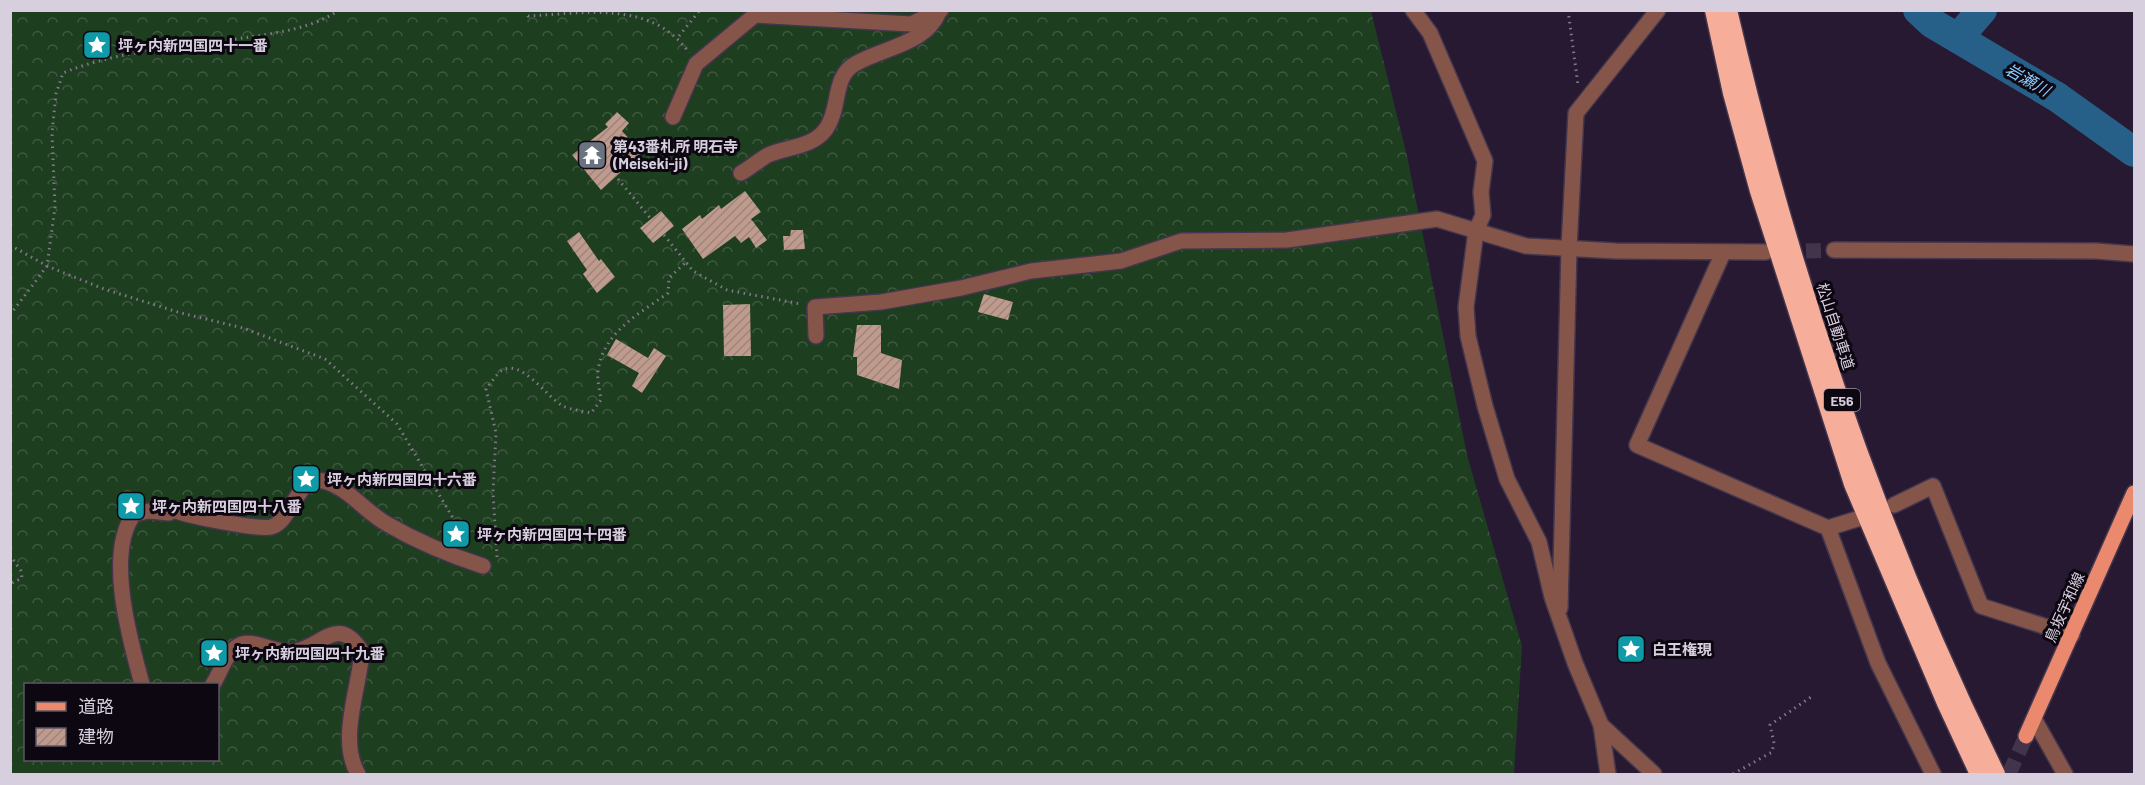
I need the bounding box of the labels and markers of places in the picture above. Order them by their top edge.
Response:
place icon: 坪ヶ内新四国四十一番 [81,29,113,61]
place label: 坪ヶ内新四国四十一番 [118,36,268,54]
place label: 第43番札所 明石寺 (Meiseki-ji) [612,137,738,172]
temple icon: 第43番札所 明石寺 (Meiseki-ji) [576,139,608,171]
place icon: 坪ヶ内新四国四十六番 [290,463,322,495]
place label: 坪ヶ内新四国四十六番 [327,470,477,488]
place icon: 坪ヶ内新四国四十八番 [115,490,147,522]
place label: 坪ヶ内新四国四十八番 [152,497,302,515]
place icon: 坪ヶ内新四国四十四番 [440,518,472,550]
place label: 坪ヶ内新四国四十四番 [477,525,627,543]
place icon: 白王権現 [1615,633,1647,665]
place icon: 坪ヶ内新四国四十九番 [198,637,230,669]
place label: 白王権現 [1652,640,1712,658]
place label: 坪ヶ内新四国四十九番 [235,644,385,662]

